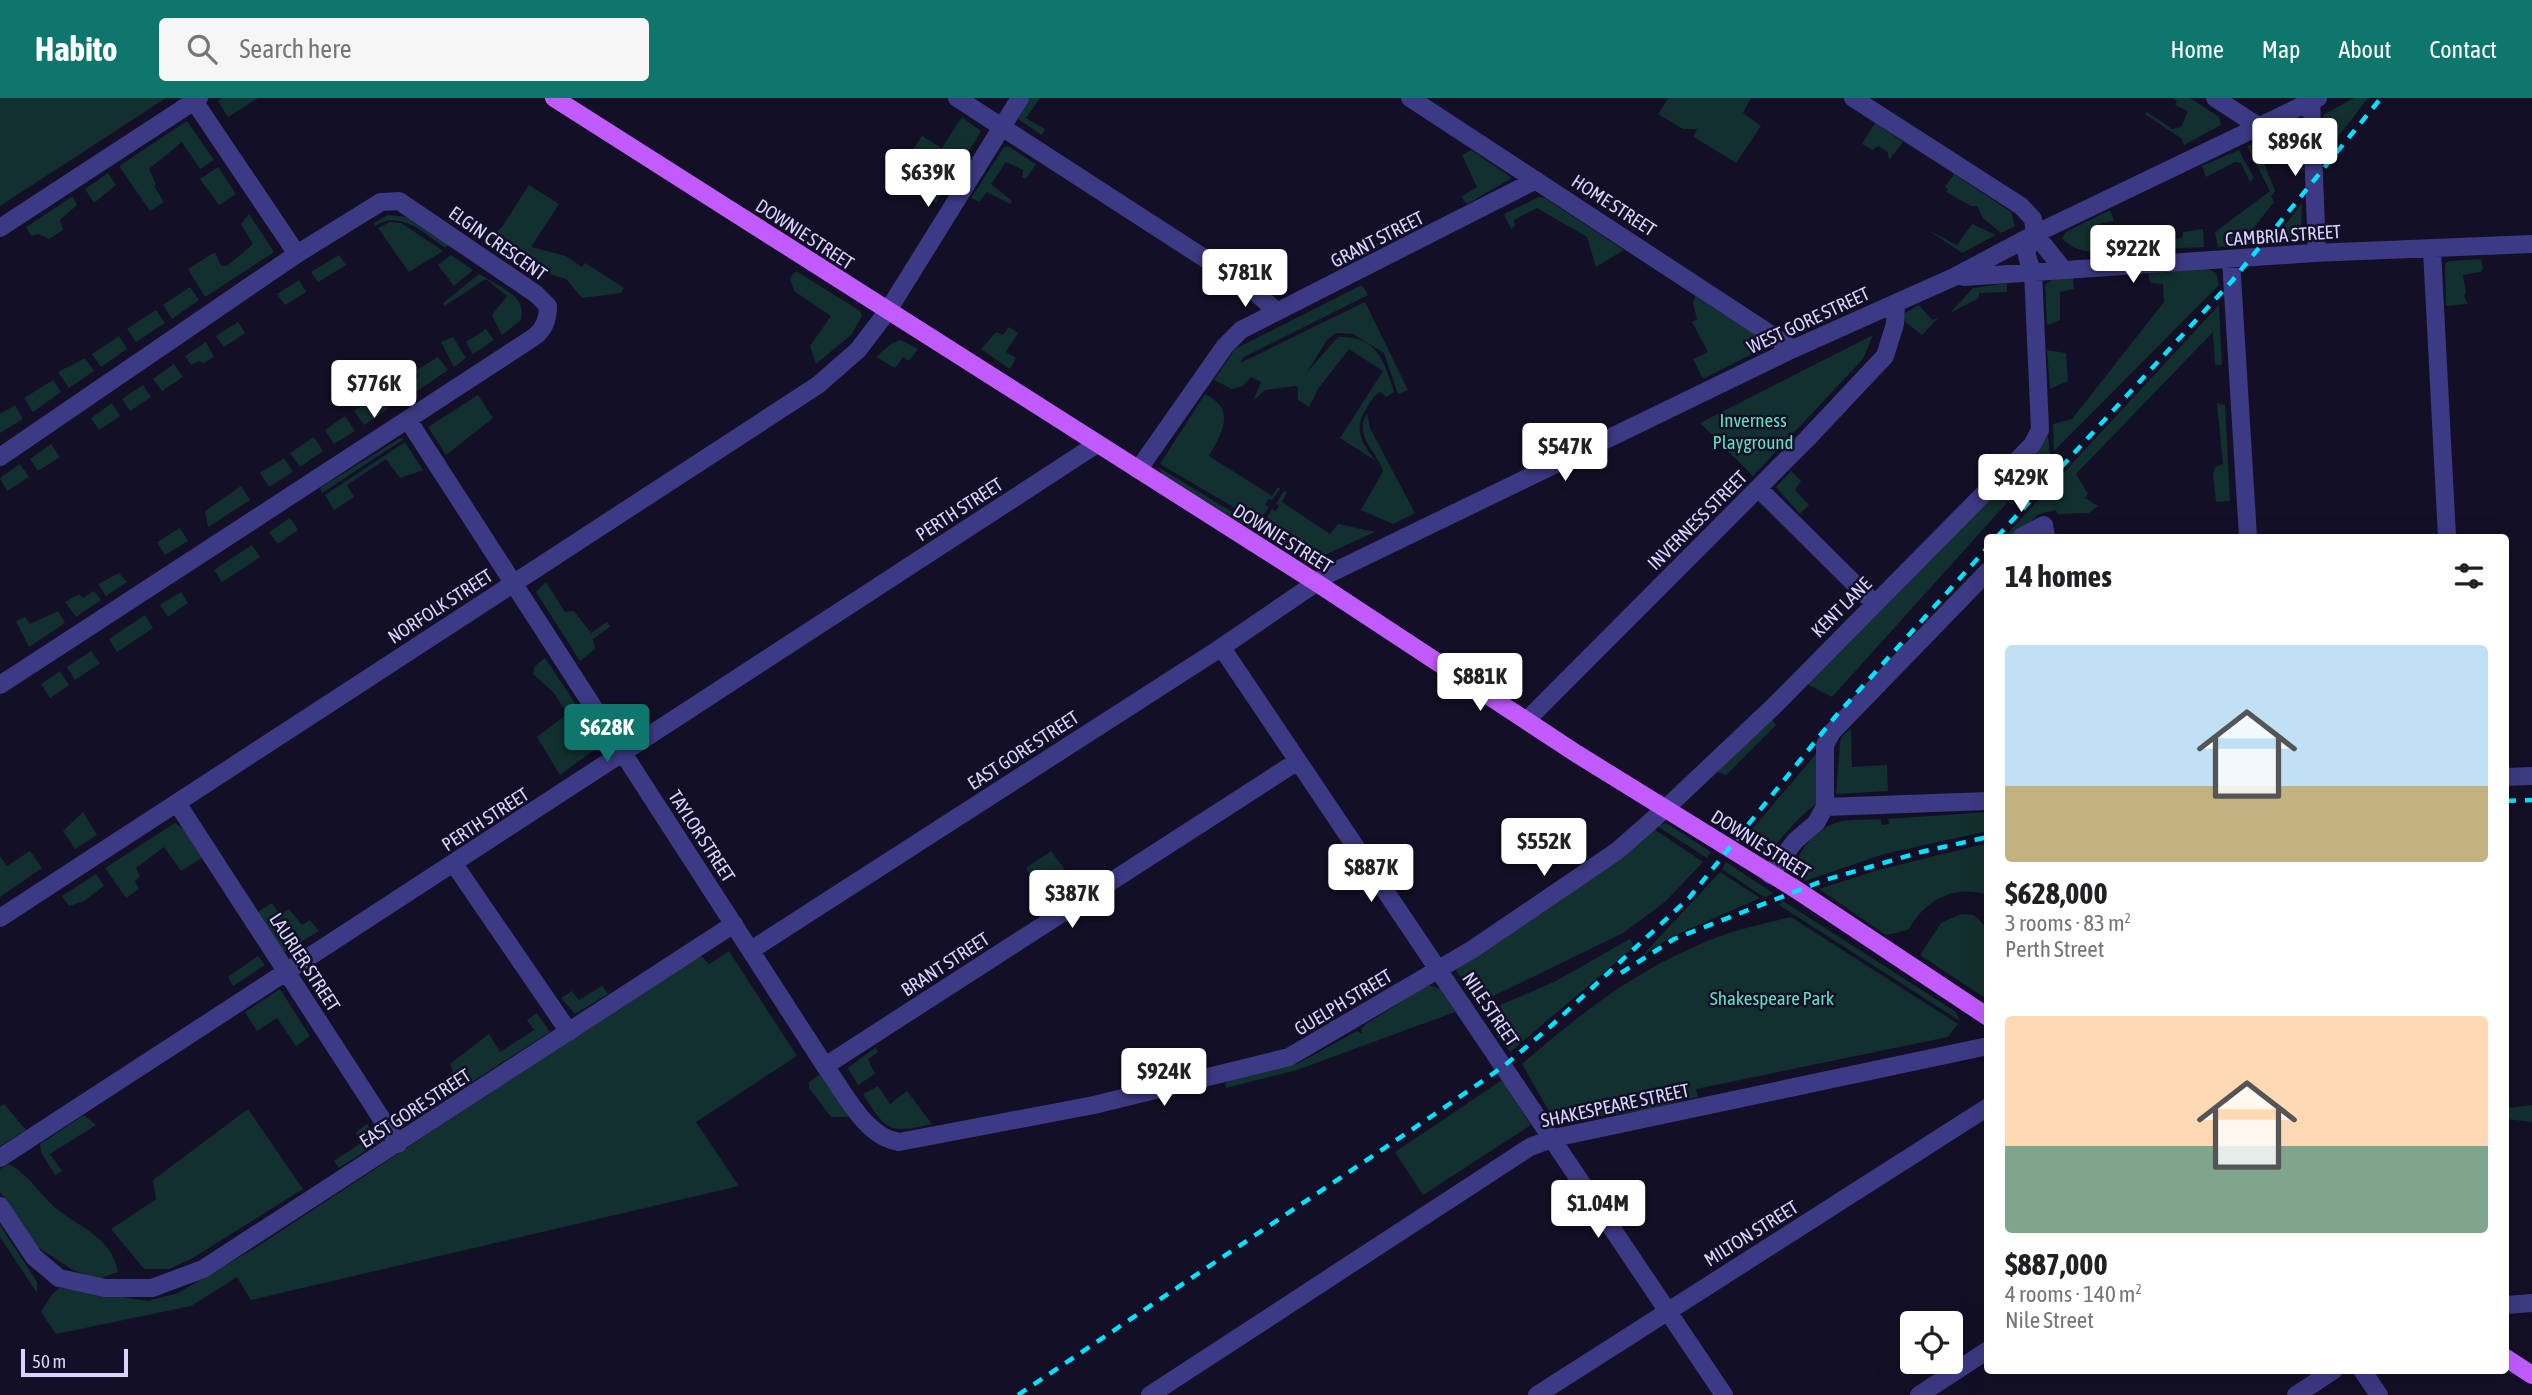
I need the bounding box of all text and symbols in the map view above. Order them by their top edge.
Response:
search box [159,18,649,81]
text: Habito [35,30,117,68]
icon: search [183,30,221,68]
text: Search here [239,34,352,64]
text: Home [2170,36,2224,63]
text: Map [2262,36,2300,63]
text: About [2338,36,2391,63]
text: Contact [2429,36,2497,63]
pin: $896K [2246,118,2344,178]
text: $896K [2268,128,2322,154]
pin: $639K [879,150,977,209]
text: $639K [901,159,955,185]
street label: HOME STREET [1568,170,1661,241]
street label: DOWNIE STREET [752,194,859,274]
street label: ELGIN CRESCENT [445,201,552,285]
street label: GRANT STREET [1327,206,1428,272]
street label: CAMBRIA STREET [2224,220,2342,250]
pin: $922K [2084,226,2182,285]
text: $922K [2106,235,2160,261]
pin: $781K [1196,250,1294,309]
text: $781K [1218,259,1272,285]
street label: WEST GORE STREET [1743,282,1873,358]
pin: $776K [325,360,423,420]
text: $776K [347,370,401,396]
park label: Inverness Playground [1712,409,1794,453]
pin: $547K [1516,424,1614,483]
text: $547K [1538,433,1592,459]
pin: $429K [1972,454,2070,514]
text: $429K [1994,464,2048,490]
street label: INVERNESS STREET [1643,465,1752,574]
street label: PERTH STREET [911,472,1007,545]
street label: DOWNIE STREET [1229,499,1337,577]
icon: filters [2450,557,2488,595]
text: 14 homes [2005,559,2112,593]
street label: NORFOLK STREET [384,564,497,648]
street label: KENT LANE [1807,573,1875,641]
pin: $881K [1431,654,1529,713]
text: $881K [1453,663,1507,689]
icon: home [2184,691,2310,817]
pin: $628K [558,704,656,764]
street label: EAST GORE STREET [963,706,1083,794]
text: $628K [580,714,634,740]
street label: PERTH STREET [437,782,533,855]
street label: TAYLOR STREET [664,786,740,887]
street label: DOWNIE STREET [1707,805,1815,883]
pin: $552K [1495,818,1593,878]
text: $552K [1517,828,1571,854]
pin: $887K [1322,844,1420,904]
text: $887K [1344,854,1398,880]
pin: $387K [1023,870,1121,930]
text: $628,000 [2005,876,2108,910]
text: $387K [1045,880,1099,906]
street label: LAURIER STREET [265,909,345,1016]
text: 3 rooms · 83 m² [2005,910,2131,936]
street label: BRANT STREET [897,927,994,1001]
text: Perth Street [2005,936,2104,962]
street label: GUELPH STREET [1290,964,1396,1040]
street label: NILE STREET [1458,968,1524,1051]
park label: Shakespeare Park [1710,987,1835,1009]
pin: $924K [1115,1048,1213,1108]
text: $924K [1137,1058,1191,1084]
icon: home [2184,1062,2310,1188]
street label: EAST GORE STREET [355,1064,475,1152]
street label: SHAKESPEARE STREET [1539,1078,1692,1131]
pin: $1.04M [1541,1180,1655,1240]
text: $1.04M [1567,1190,1629,1216]
street label: MILTON STREET [1700,1195,1803,1271]
text: $887,000 [2005,1247,2108,1281]
text: 4 rooms · 140 m² [2005,1281,2142,1307]
text: Nile Street [2005,1307,2094,1333]
map controls [1900,1311,1963,1374]
button: locate [1900,1311,1963,1374]
scale bar [21,1346,128,1378]
text: 50 m [32,1350,66,1372]

